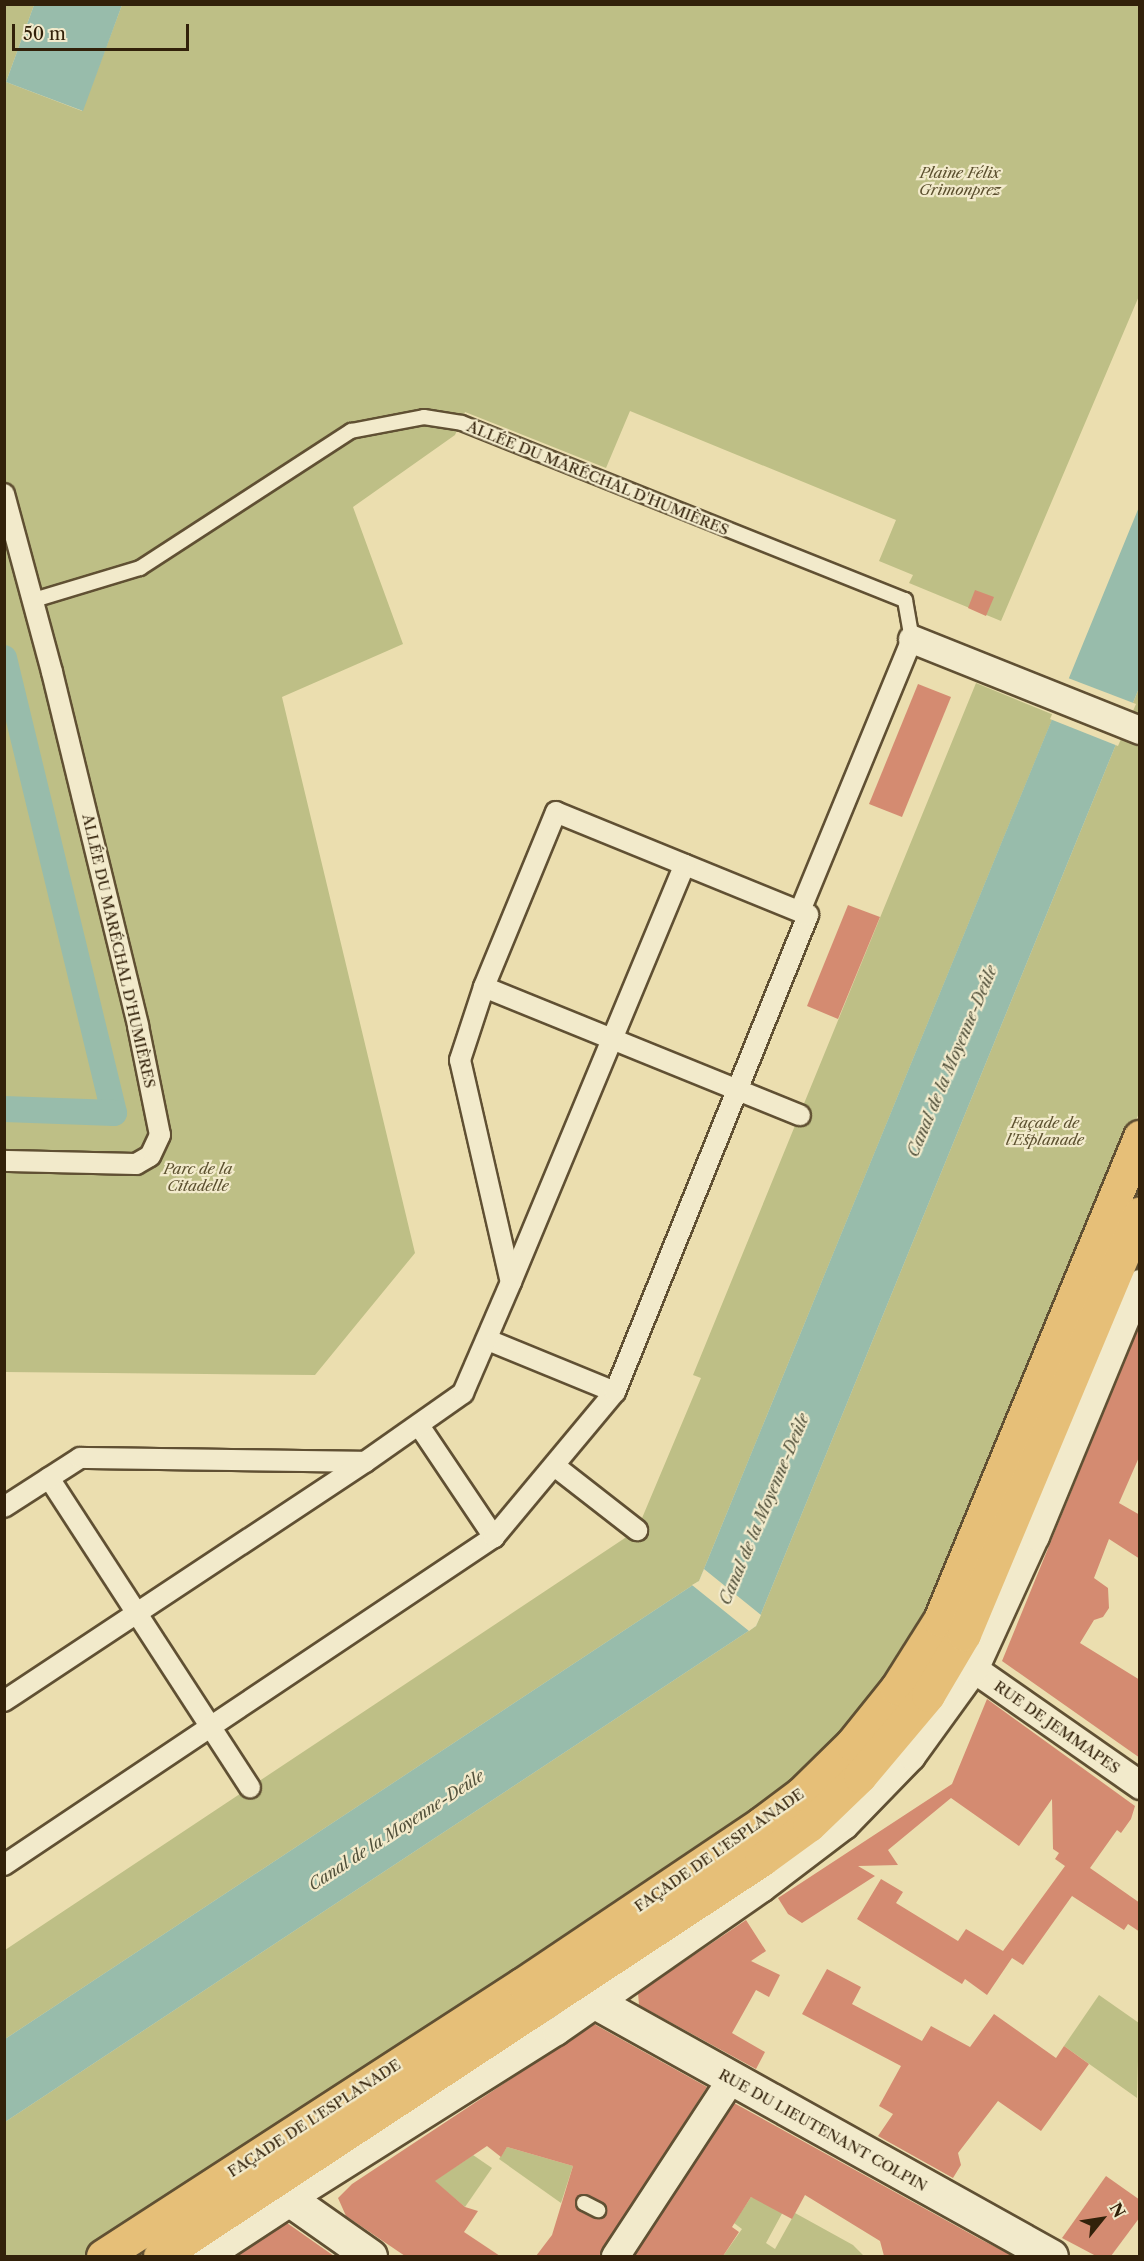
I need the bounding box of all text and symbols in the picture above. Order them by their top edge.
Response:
scale bar [15,12,192,50]
text: 50 m [23,23,66,45]
park label: Plaine Félix Grimonprez [919,163,1001,198]
street label: ALLÉE DU MARÉCHAL D'HUMIÈRES [464,417,732,539]
street label: ALLÉE DU MARÉCHAL D'HUMIÈRES [79,812,159,1090]
water label: Canal de la Moyenne-Deûle [903,963,1001,1159]
park label: Façade de l'Esplanade [1006,1113,1084,1148]
park label: Parc de la Citadelle [163,1159,233,1194]
water label: Canal de la Moyenne-Deûle [715,1411,813,1607]
street label: RUE DE JEMMAPES [991,1677,1123,1777]
water label: Canal de la Moyenne-Deûle [305,1766,487,1894]
street label: FAÇADE DE L'ESPLANADE [631,1785,807,1915]
street label: FAÇADE DE L'ESPLANADE [224,2055,404,2181]
street label: RUE DU LIEUTENANT COLPIN [715,2065,931,2195]
north arrow [1072,2189,1132,2249]
text: N [1105,2199,1130,2221]

